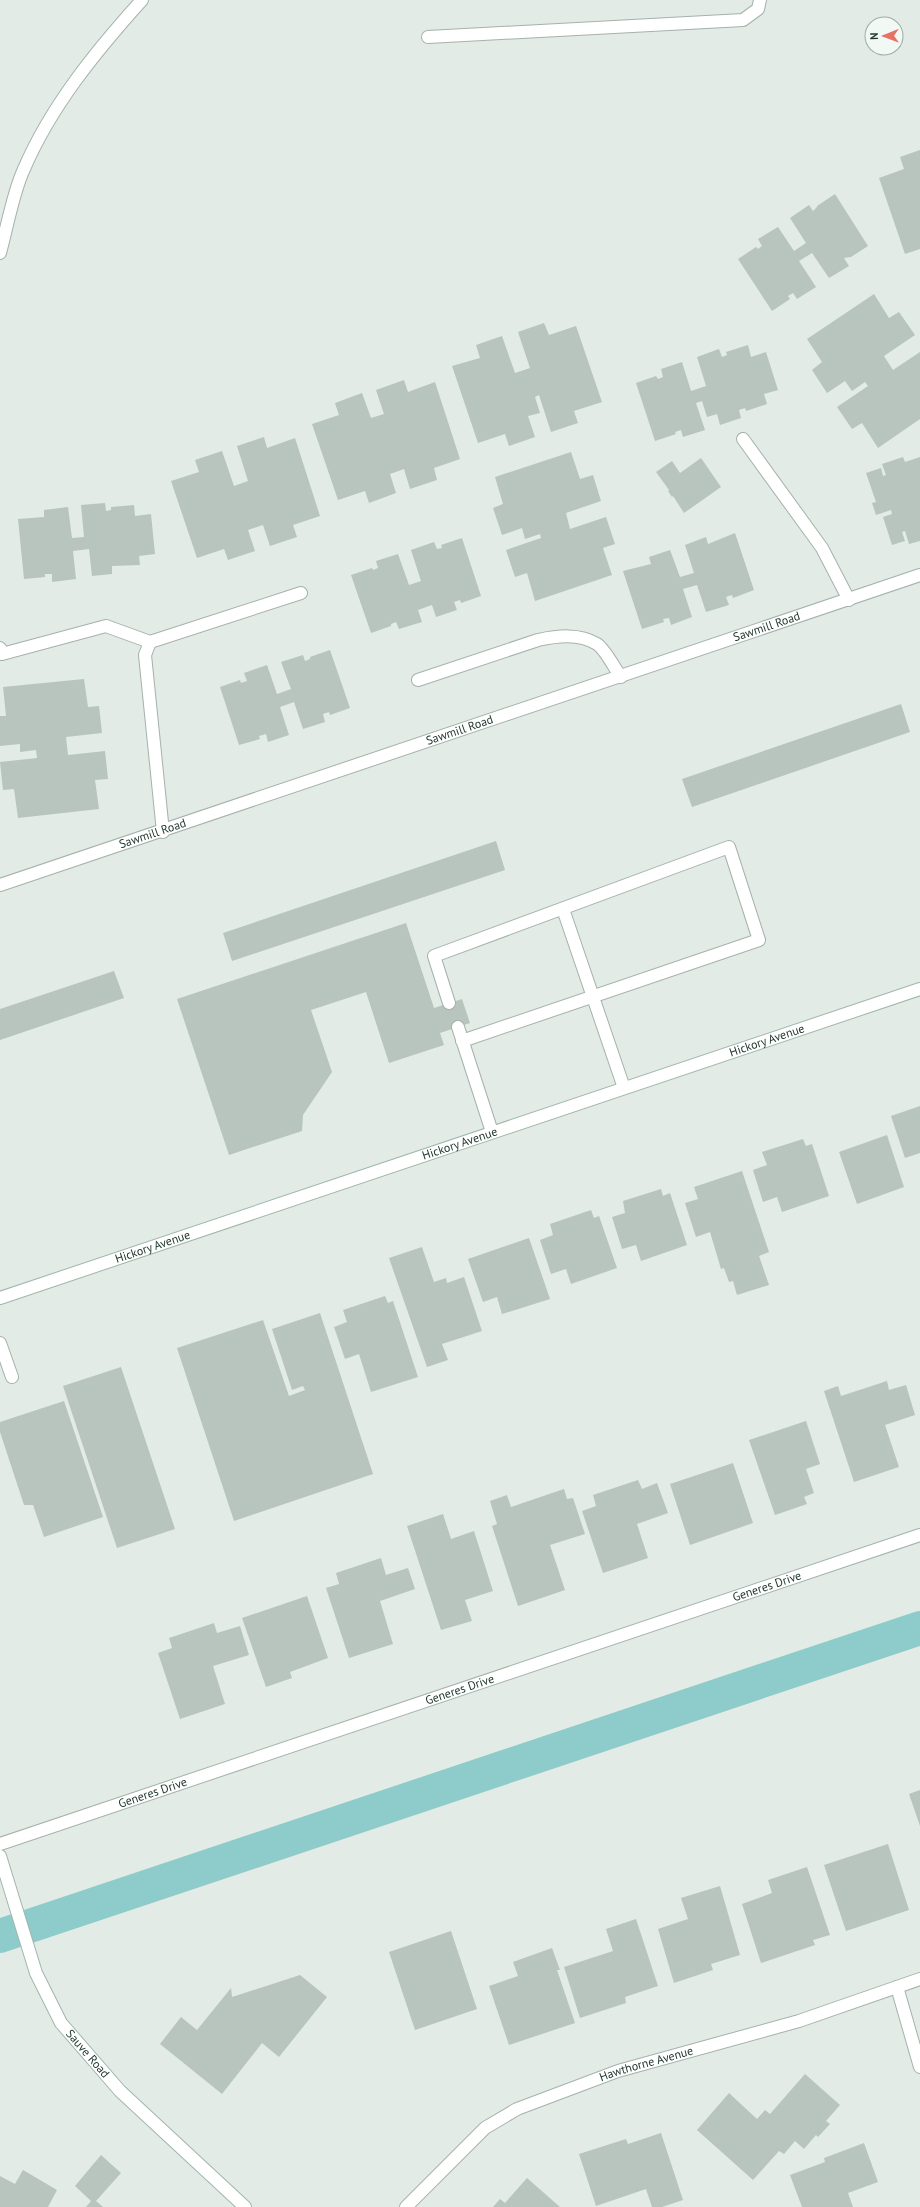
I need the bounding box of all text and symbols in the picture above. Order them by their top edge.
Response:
north arrow [864,16,904,56]
text: N [867,32,881,40]
street label: Sawmill Road [731,608,802,644]
street label: Sawmill Road [424,711,495,748]
street label: Sawmill Road [117,815,188,851]
street label: Hickory Avenue [727,1020,806,1060]
street label: Hickory Avenue [420,1124,499,1163]
street label: Hickory Avenue [113,1227,192,1266]
street label: Generes Drive [730,1567,803,1604]
street label: Generes Drive [423,1671,496,1708]
street label: Generes Drive [116,1774,189,1811]
street label: Sauve Road [63,2026,113,2081]
street label: Hawthorne Avenue [597,2043,695,2084]

